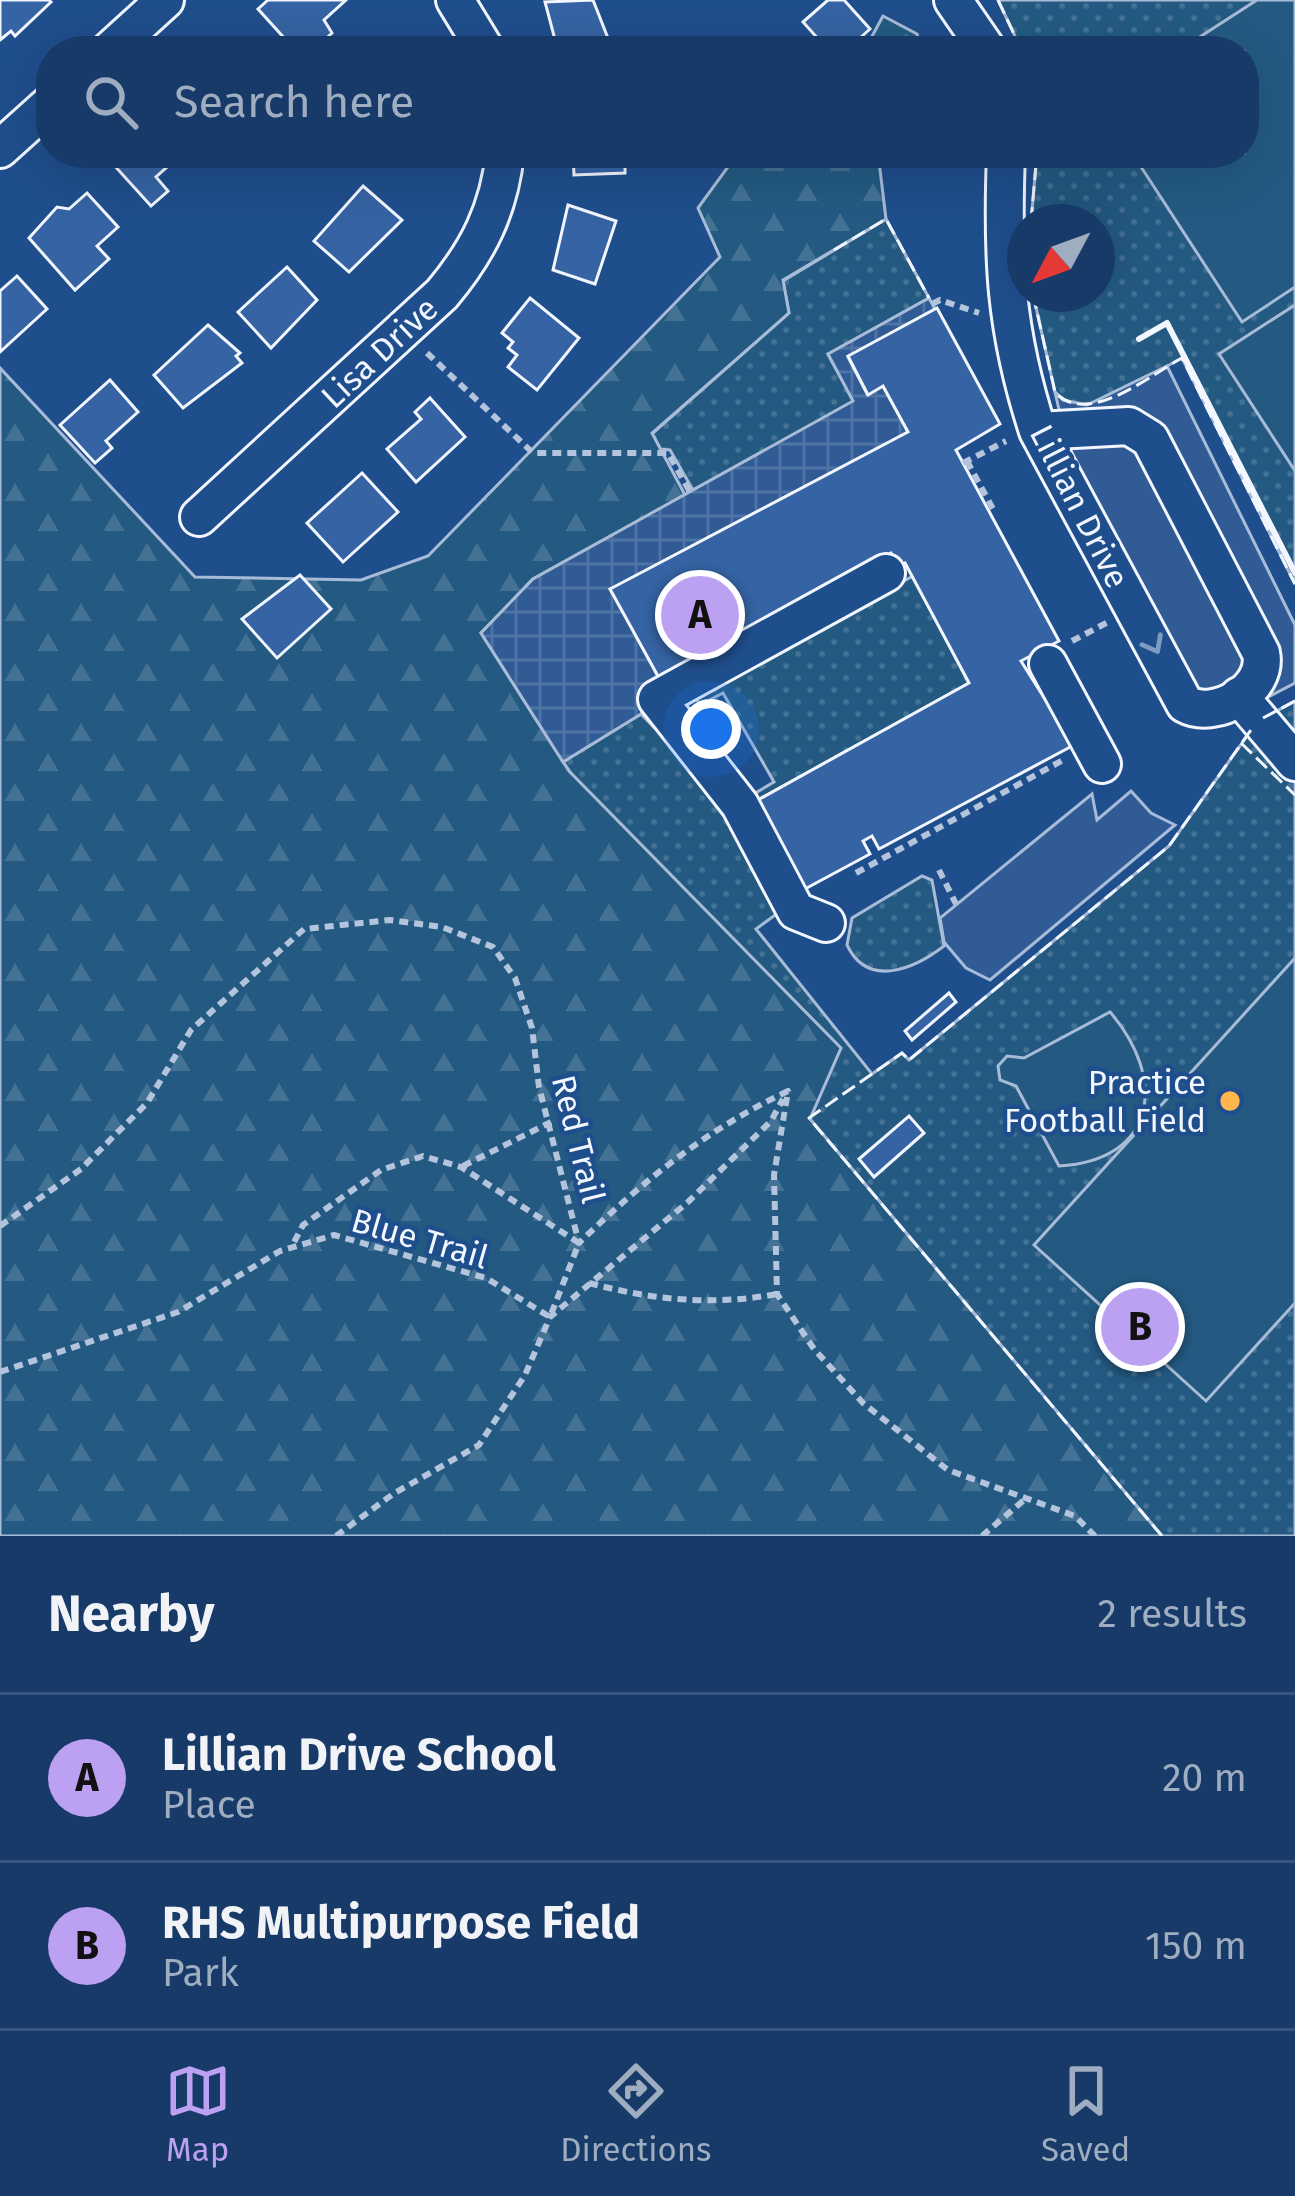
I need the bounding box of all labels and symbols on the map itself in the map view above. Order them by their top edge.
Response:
north arrow [1007,204,1115,312]
street label: Lisa Drive [313,289,446,417]
street label: Lillian Drive [1021,418,1137,595]
pin: A [661,570,739,660]
one-way arrow [1139,632,1162,654]
your location [681,699,741,759]
place label: Practice Football Field [1004,1063,1206,1141]
street label: Red Trail [543,1071,613,1208]
marker: Practice Football Field [1217,1088,1243,1114]
street label: Blue Trail [347,1200,493,1278]
pin: B [1101,1282,1179,1372]

